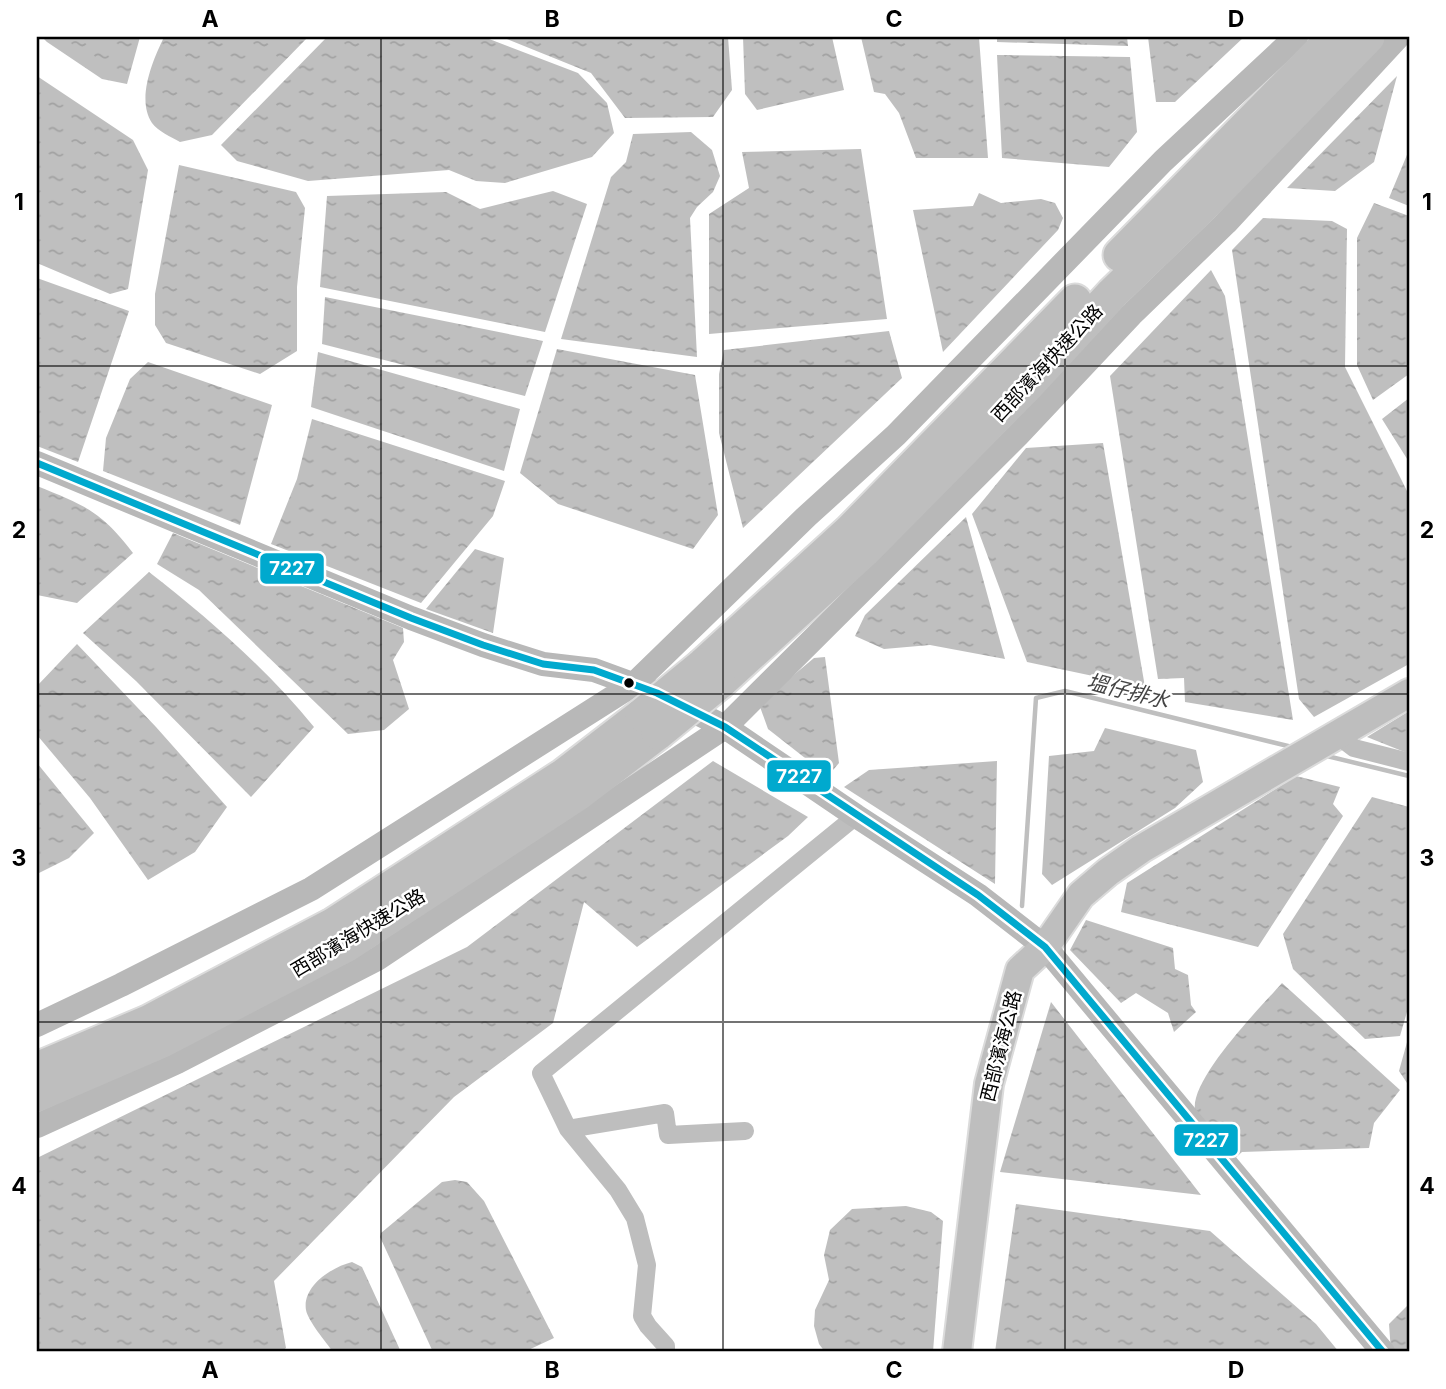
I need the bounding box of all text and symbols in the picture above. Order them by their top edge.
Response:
text: A [201,5,219,33]
text: B [544,5,560,33]
text: C [885,5,903,33]
text: D [1228,5,1244,33]
text: 1 [14,188,24,216]
text: 1 [1422,188,1432,216]
street label: 西部濱海快速公路 [987,300,1107,426]
text: 2 [12,516,26,544]
text: 2 [1420,516,1434,544]
line badge: 7227 [259,552,325,585]
text: 7227 [269,557,315,580]
water label: 塭仔排水 [1084,669,1173,714]
unlabelled marker [622,676,636,690]
line badge: 7227 [766,759,832,793]
text: 7227 [776,765,822,788]
text: 3 [12,844,26,872]
text: 3 [1420,844,1434,872]
street label: 西部濱海快速公路 [287,884,429,982]
street label: 西部濱海公路 [976,988,1026,1104]
line badge: 7227 [1173,1123,1239,1157]
text: 7227 [1183,1129,1229,1152]
text: 4 [11,1172,27,1200]
text: 4 [1419,1172,1435,1200]
text: A [201,1356,219,1384]
text: B [544,1356,560,1384]
text: C [885,1356,903,1384]
text: D [1228,1356,1244,1384]

